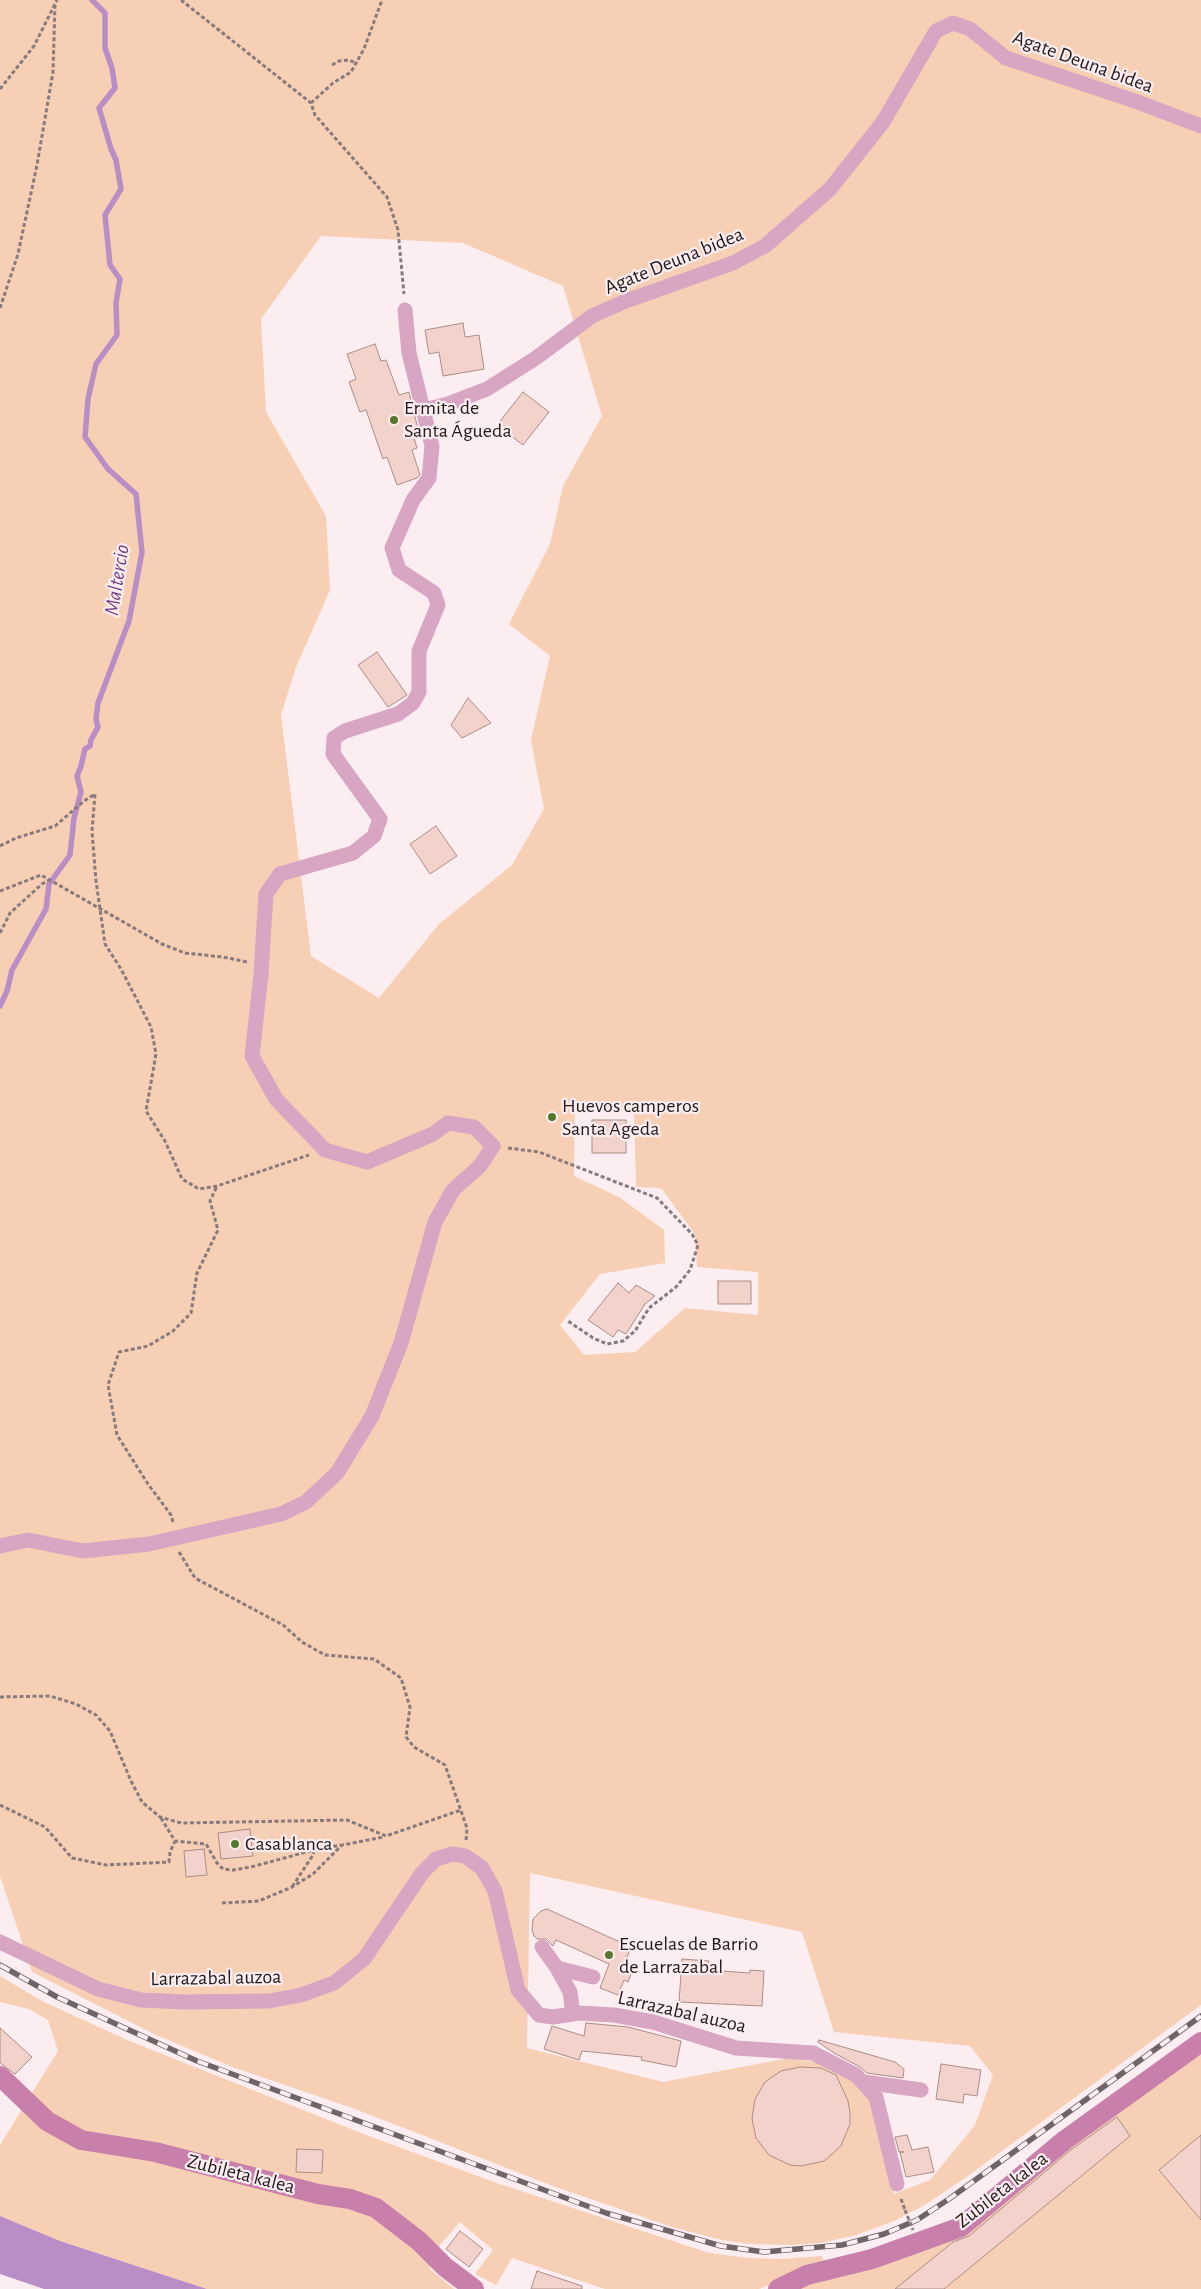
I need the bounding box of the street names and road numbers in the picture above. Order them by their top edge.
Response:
street label: Agate Deuna bidea [1009,25,1157,99]
street label: Agate Deuna bidea [601,222,747,300]
street label: Larrazabal auzoa [150,1965,282,1991]
street label: Larrazabal auzoa [615,1986,749,2038]
street label: Zubileta kalea [951,2147,1053,2233]
street label: Zubileta kalea [185,2149,297,2199]

